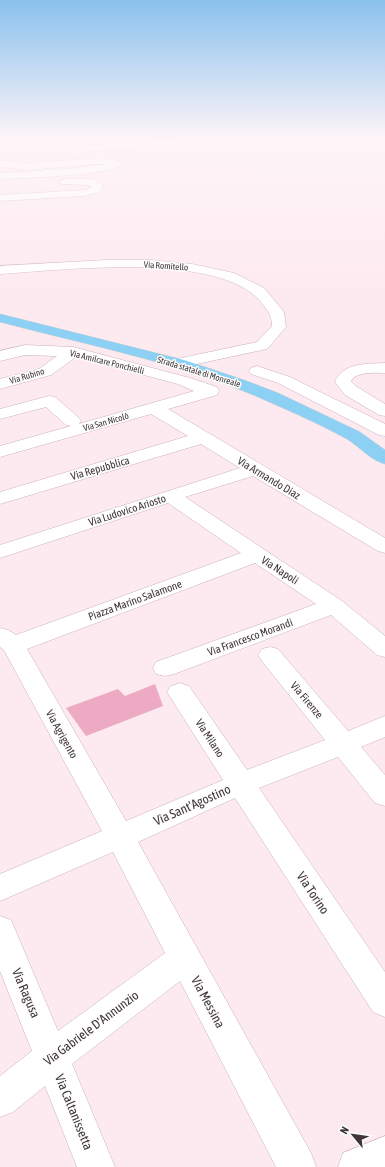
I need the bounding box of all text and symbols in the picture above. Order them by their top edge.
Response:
street label: Via Romitello [143,259,189,273]
street label: Via Amilcare Ponchielli [69,348,145,376]
street label: Strada statale di Monreale [156,355,242,389]
street label: Via Rubino [8,366,46,386]
street label: Via San Nicolò [82,411,130,433]
street label: Via Repubblica [69,454,131,482]
street label: Via Armando Diaz [235,455,303,501]
street label: Via Ludovico Ariosto [87,492,167,528]
street label: Via Napoli [259,554,301,586]
street label: Piazza Marino Salamone [87,577,183,623]
street label: Via Francesco Morandi [206,616,294,658]
street label: Via Firenze [288,679,326,721]
street label: Via Agrigento [44,708,80,760]
street label: Via Milano [193,717,227,759]
street label: Via Sant'Agostino [151,781,233,829]
street label: Via Torino [294,869,332,917]
street label: Via Ragusa [9,966,43,1020]
street label: Via Messina [188,974,228,1030]
street label: Via Gabriele D'Annunzio [41,987,141,1069]
street label: Via Caltanissetta [52,1072,96,1152]
north arrow [333,1115,373,1155]
text: N [337,1124,351,1136]

